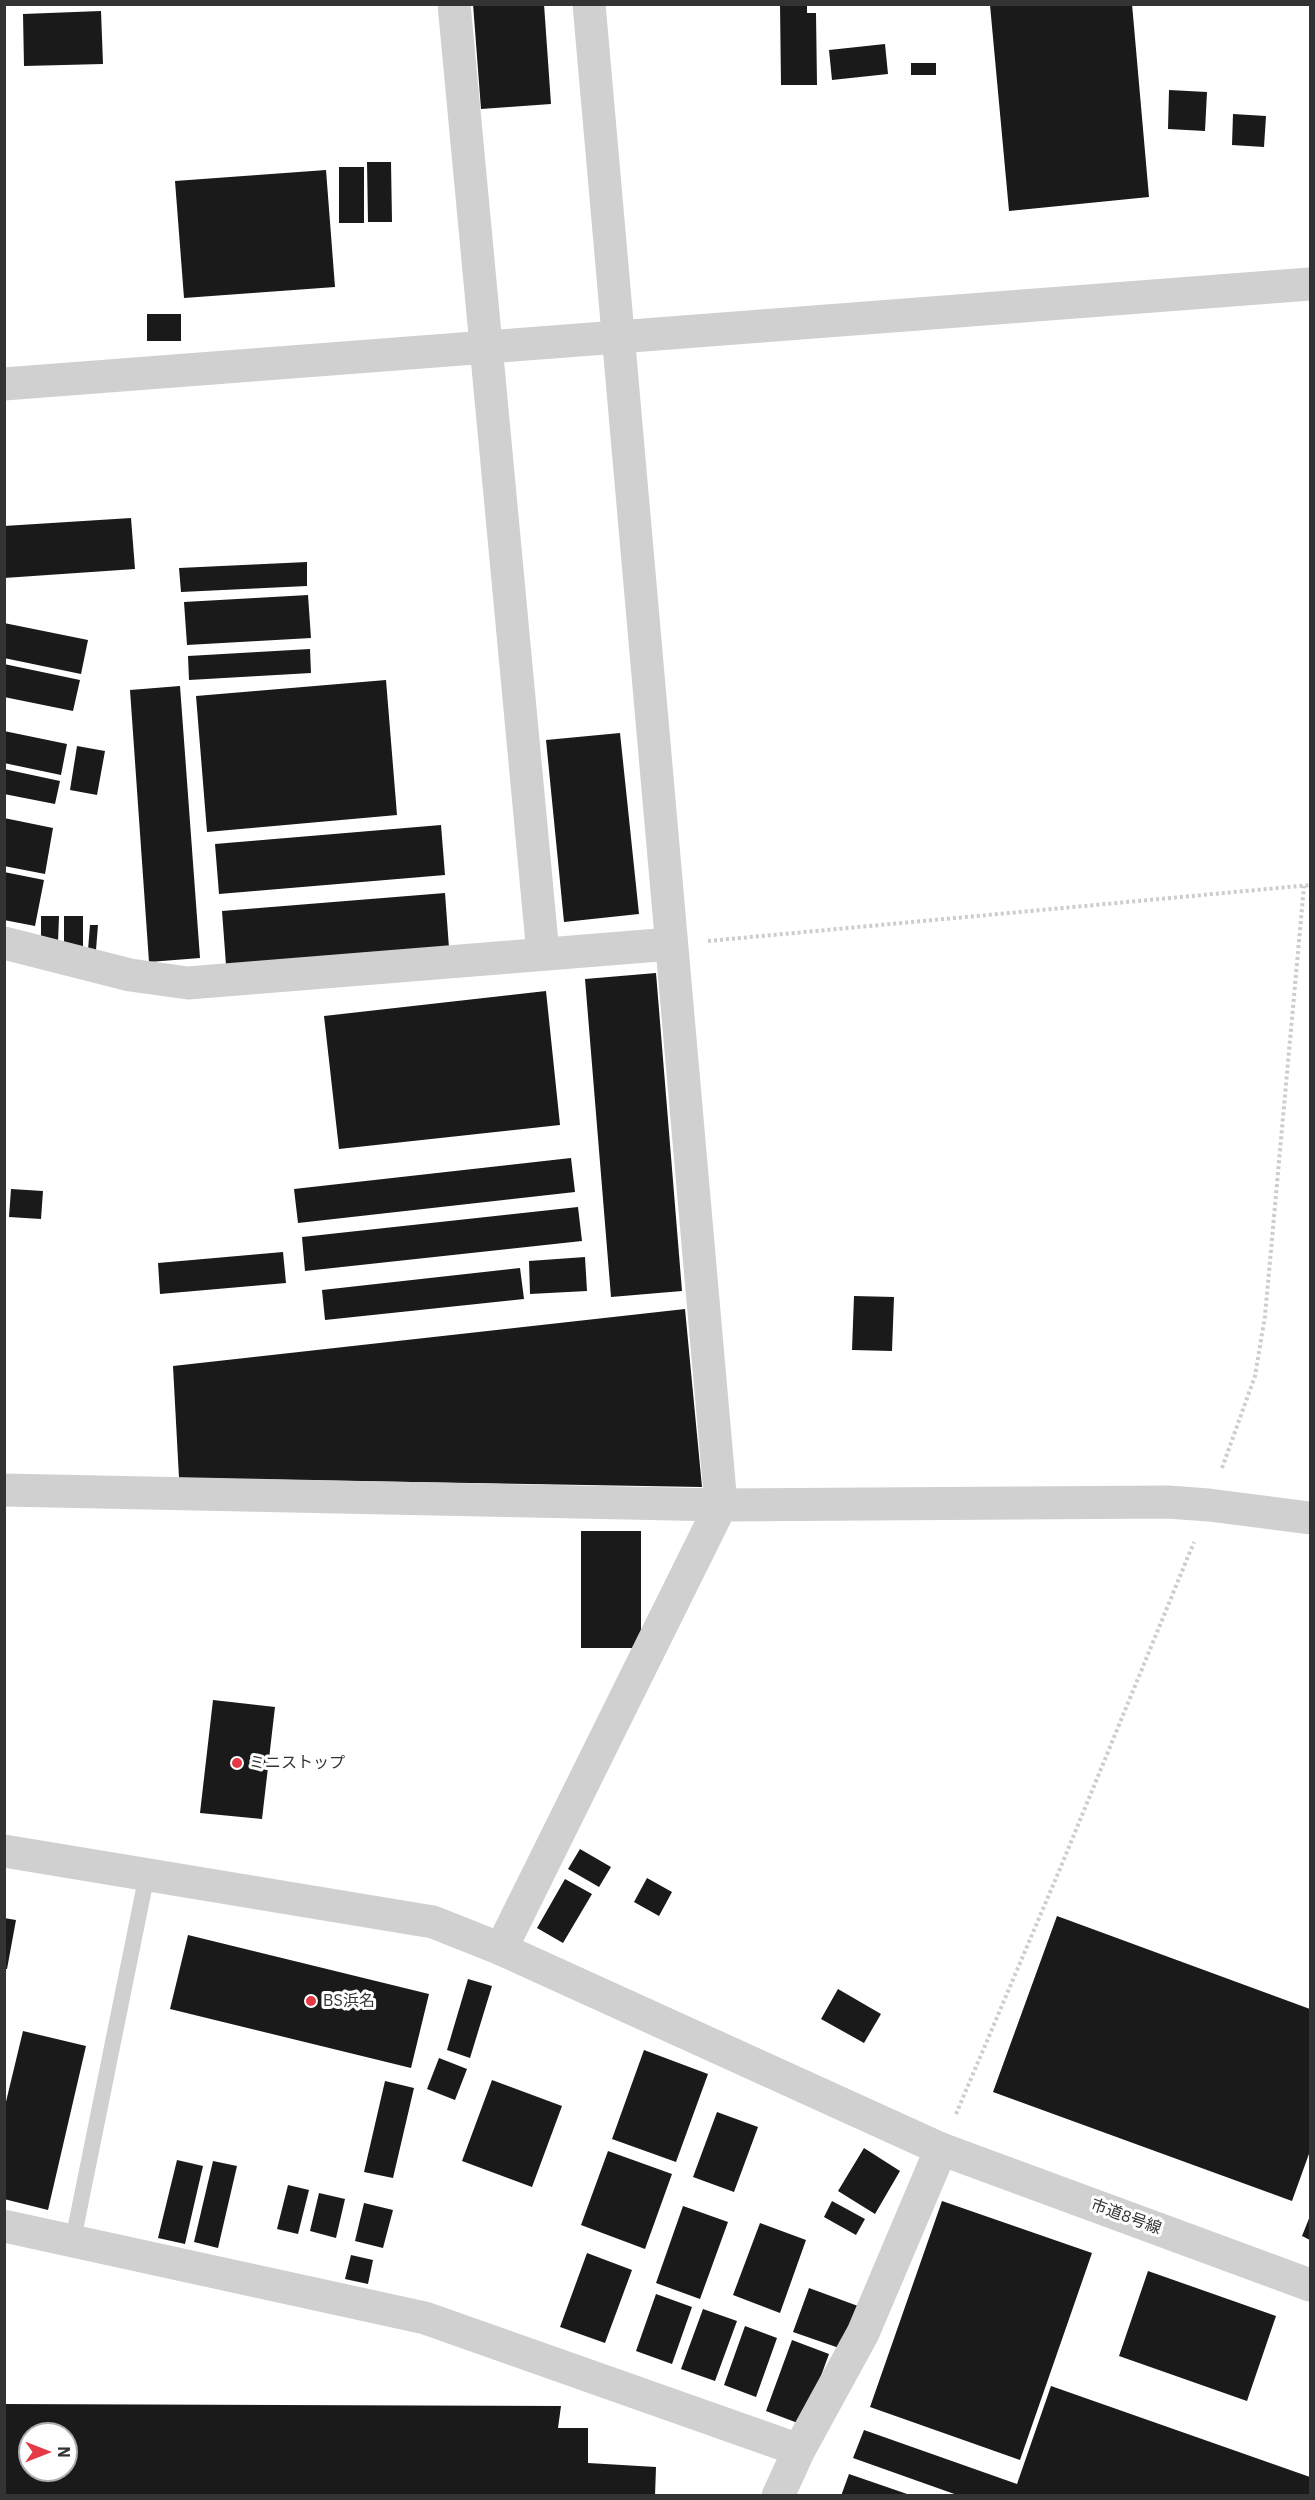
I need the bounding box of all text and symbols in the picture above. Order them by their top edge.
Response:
place label: ミニストップ [249,1753,345,1773]
marker: ミニストップ [230,1756,244,1770]
place label: BS浜名 [323,1991,375,2011]
marker: BS浜名 [304,1994,318,2008]
street label: 市道8号線 [1088,2195,1164,2239]
north arrow [18,2422,78,2482]
text: N [54,2446,74,2458]

